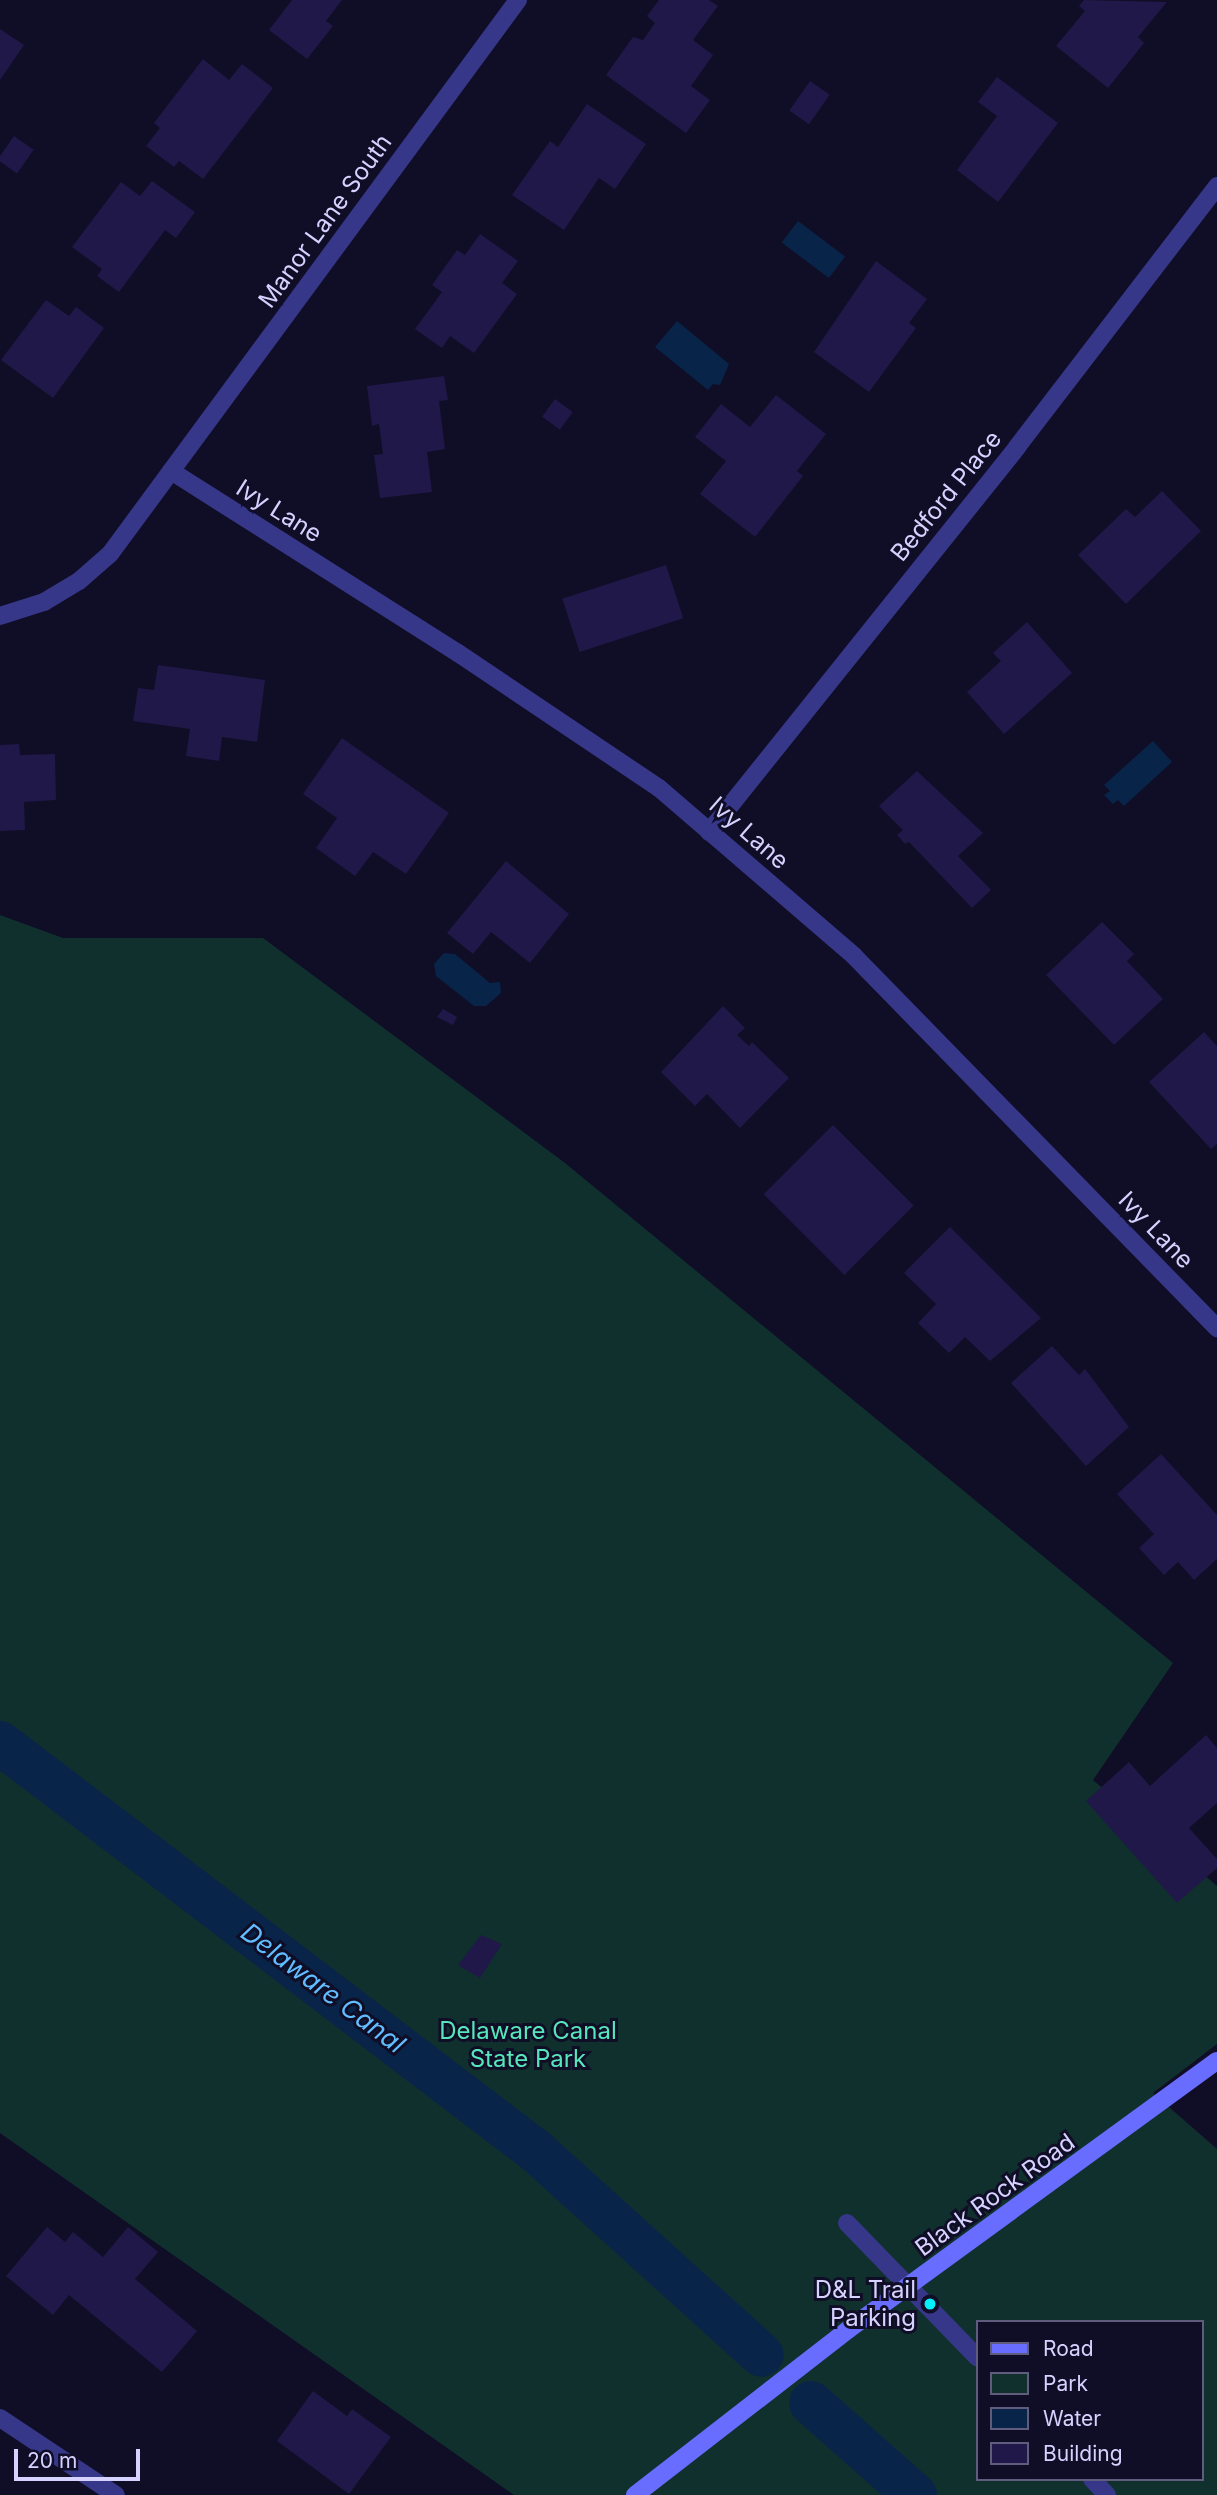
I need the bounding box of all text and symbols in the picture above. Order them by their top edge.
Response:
street label: Manor Lane South [252,129,398,313]
street label: Bedford Place [885,425,1007,567]
street label: Ivy Lane [231,473,327,549]
street label: Ivy Lane [704,791,794,875]
street label: Ivy Lane [1112,1186,1200,1274]
water label: Delaware Canal [235,1916,411,2060]
park label: Delaware Canal State Park [439,2017,617,2073]
street label: Black Rock Road [910,2128,1080,2262]
place label: D&L Trail Parking [815,2276,916,2332]
marker: D&L Trail Parking [922,2296,938,2312]
legend [976,2320,1203,2481]
text: Road [1043,2336,1094,2361]
text: Park [1043,2371,1088,2396]
text: Water [1043,2406,1101,2431]
scale bar [18,2436,144,2480]
text: Building [1043,2441,1123,2466]
text: 20 m [27,2448,77,2473]

